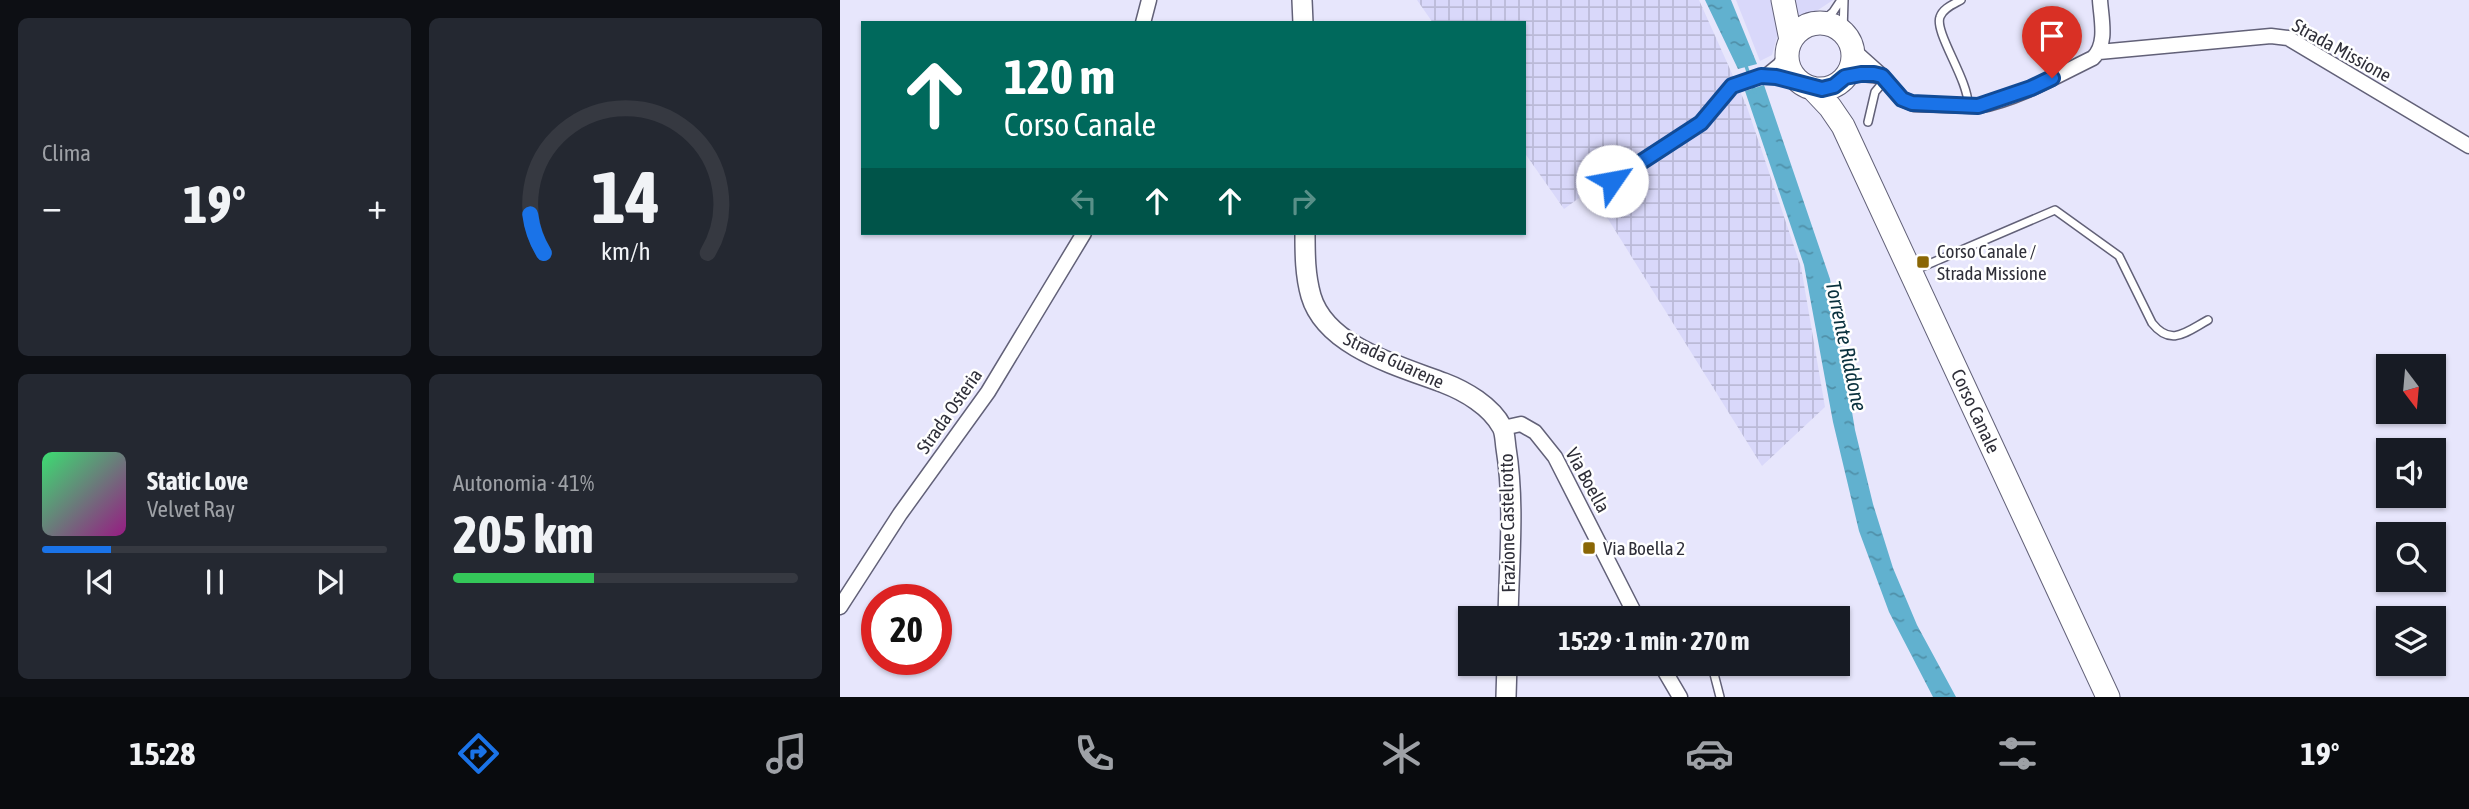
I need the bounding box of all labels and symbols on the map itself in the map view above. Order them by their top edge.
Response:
pin [2022,6,2082,78]
street label: Strada Missione [2289,14,2395,86]
position arrow [1575,144,1649,218]
place label: Corso Canale / Strada Missione [1937,240,2047,284]
marker: Corso Canale / Strada Missione [1915,254,1931,270]
water label: Torrente Riddone [1821,279,1872,413]
street label: Strada Guarene [1340,327,1448,393]
north arrow [2376,354,2446,424]
street label: Strada Osteria [912,364,986,458]
street label: Corso Canale [1947,365,2005,457]
street label: Via Boella [1561,444,1615,516]
street label: Frazione Castelrotto [1495,453,1519,593]
place label: Via Boella 2 [1603,537,1685,559]
marker: Via Boella 2 [1581,540,1597,556]
speed limit sign: 20 [861,584,952,675]

